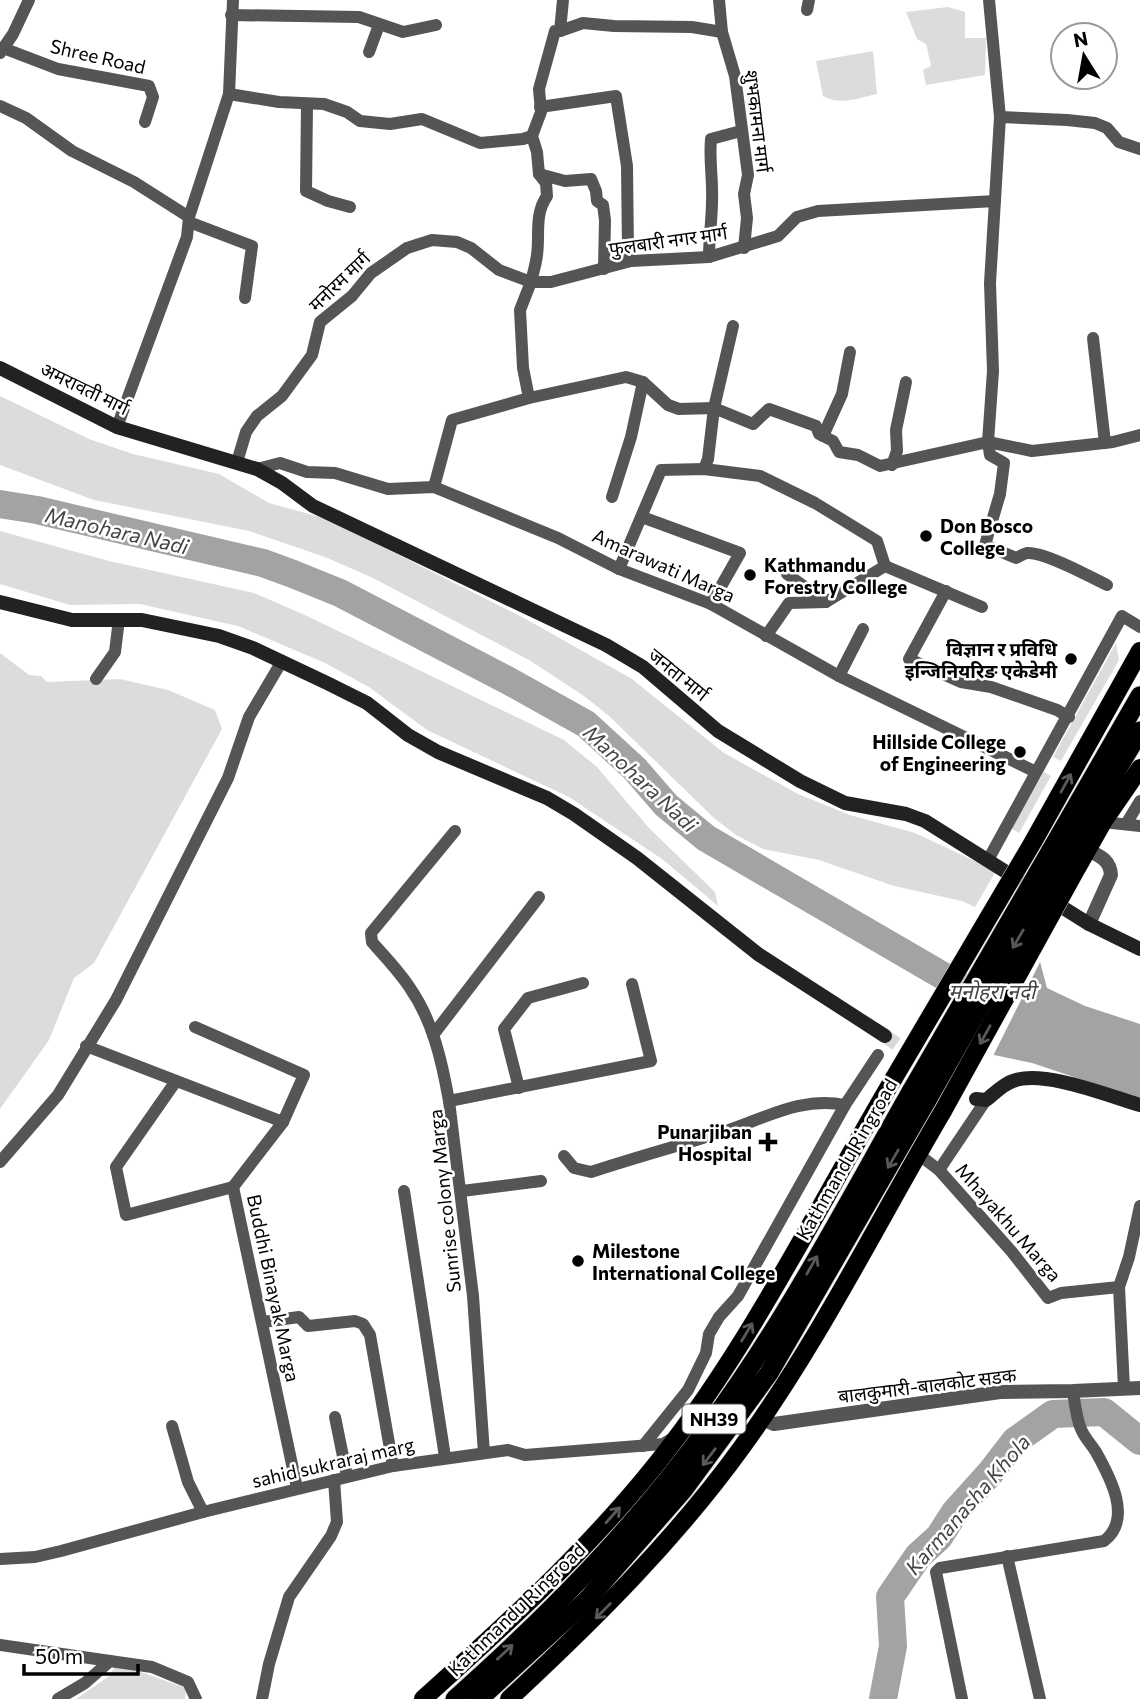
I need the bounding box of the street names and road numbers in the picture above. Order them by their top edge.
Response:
street label: Shree Road [48,34,148,78]
street label: शुभकामना मार्ग [738,68,776,175]
street label: फुलबारी नगर मार्ग [607,220,730,262]
street label: मनोरम मार्ग [303,245,375,316]
street label: अमरावती मार्ग [37,357,134,420]
street label: Amarawati Marga [589,523,739,607]
street label: जनता मार्ग [644,643,715,706]
street label: Kathmandu Ringroad [790,1074,902,1244]
street label: Sunrise colony Marga [423,1108,465,1294]
street label: Mhayakhu Marga [951,1158,1067,1286]
street label: Buddhi Binayak Marga [243,1192,305,1384]
street label: बालकुमारी-बालकोट सडक [837,1363,1018,1409]
road number: NH39 [682,1404,746,1434]
street label: sahid sukraraj marg [249,1432,417,1492]
street label: Kathmandu Ringroad [442,1537,590,1681]

